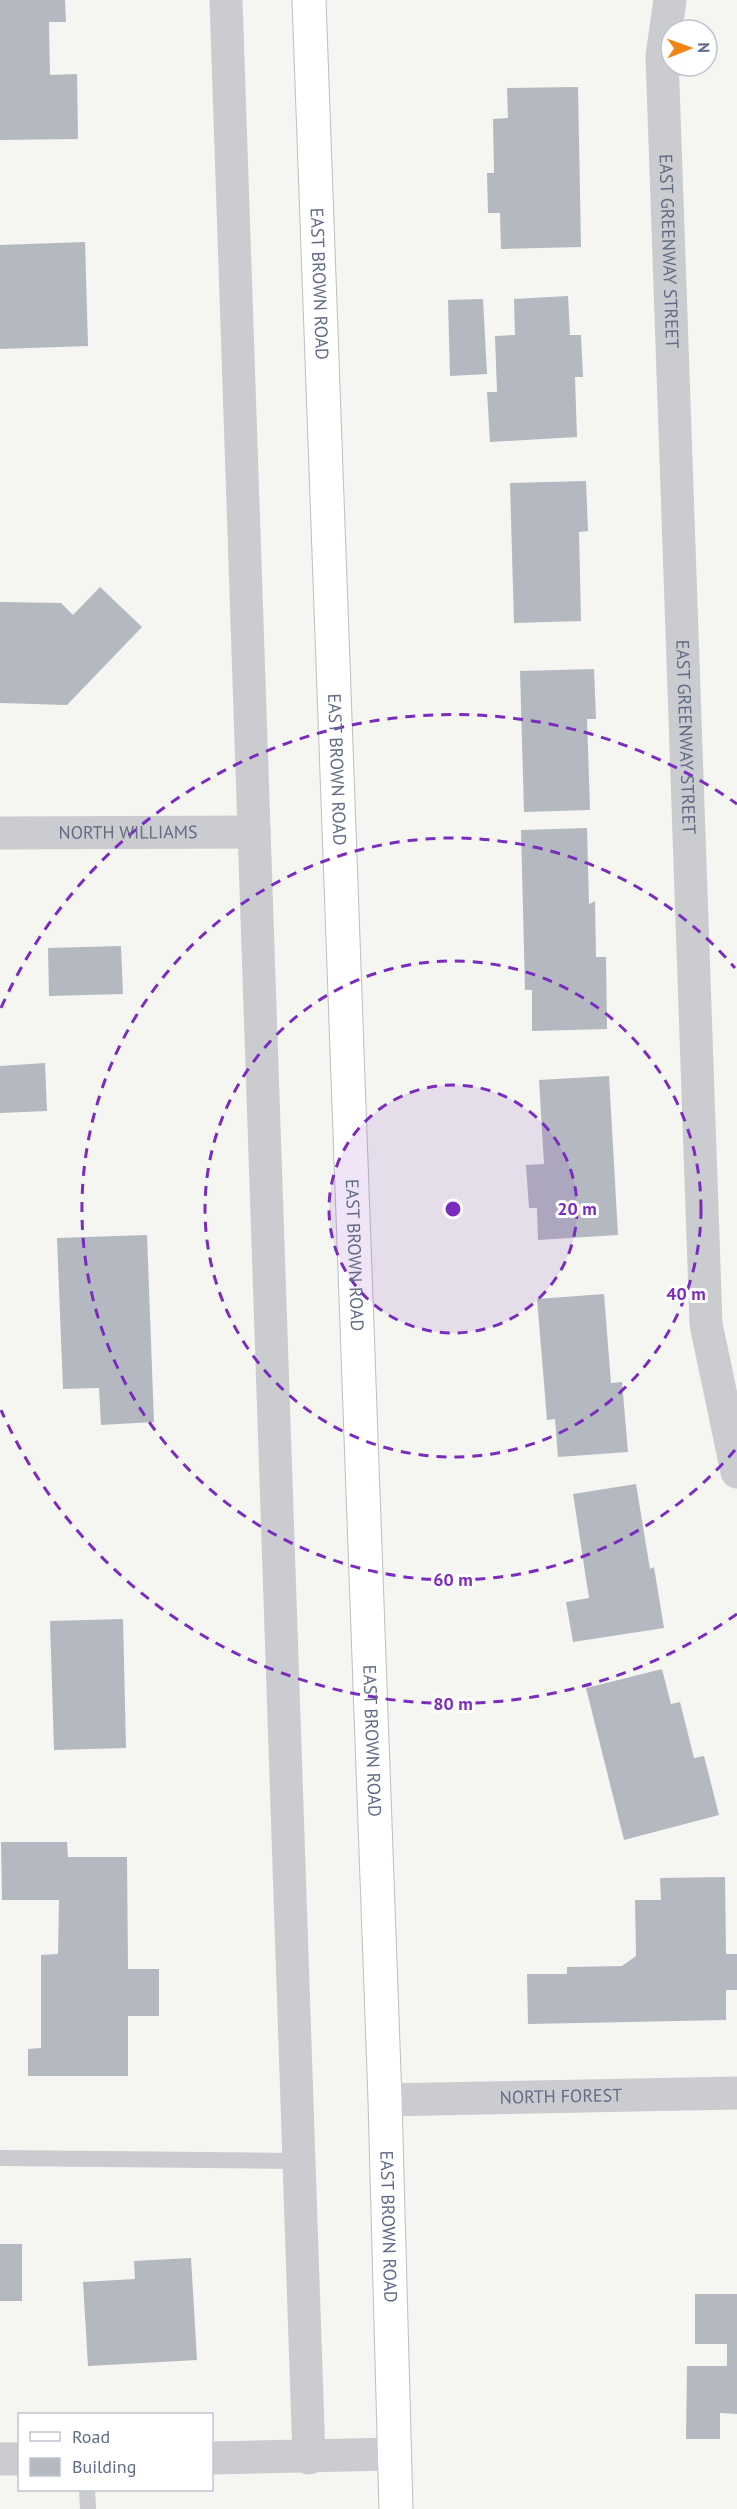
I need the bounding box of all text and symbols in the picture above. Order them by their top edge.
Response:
north arrow [659,18,719,78]
text: N [694,42,714,53]
street label: EAST GREENWAY STREET [654,154,684,349]
street label: EAST BROWN ROAD [306,207,334,360]
street label: EAST GREENWAY STREET [671,639,701,835]
street label: EAST BROWN ROAD [323,693,352,846]
street label: NORTH WILLIAMS [58,820,198,844]
street label: EAST BROWN ROAD [341,1179,369,1332]
text: 20 m [557,1197,597,1220]
centre of rings [443,1199,463,1219]
text: 40 m [666,1282,706,1305]
text: 60 m [433,1568,473,1591]
street label: EAST BROWN ROAD [358,1664,387,1817]
text: 80 m [433,1692,473,1715]
street label: NORTH FOREST [499,2083,622,2109]
street label: EAST BROWN ROAD [375,2150,402,2303]
legend [18,2413,213,2491]
text: Road [72,2425,110,2448]
text: Building [72,2455,136,2478]

